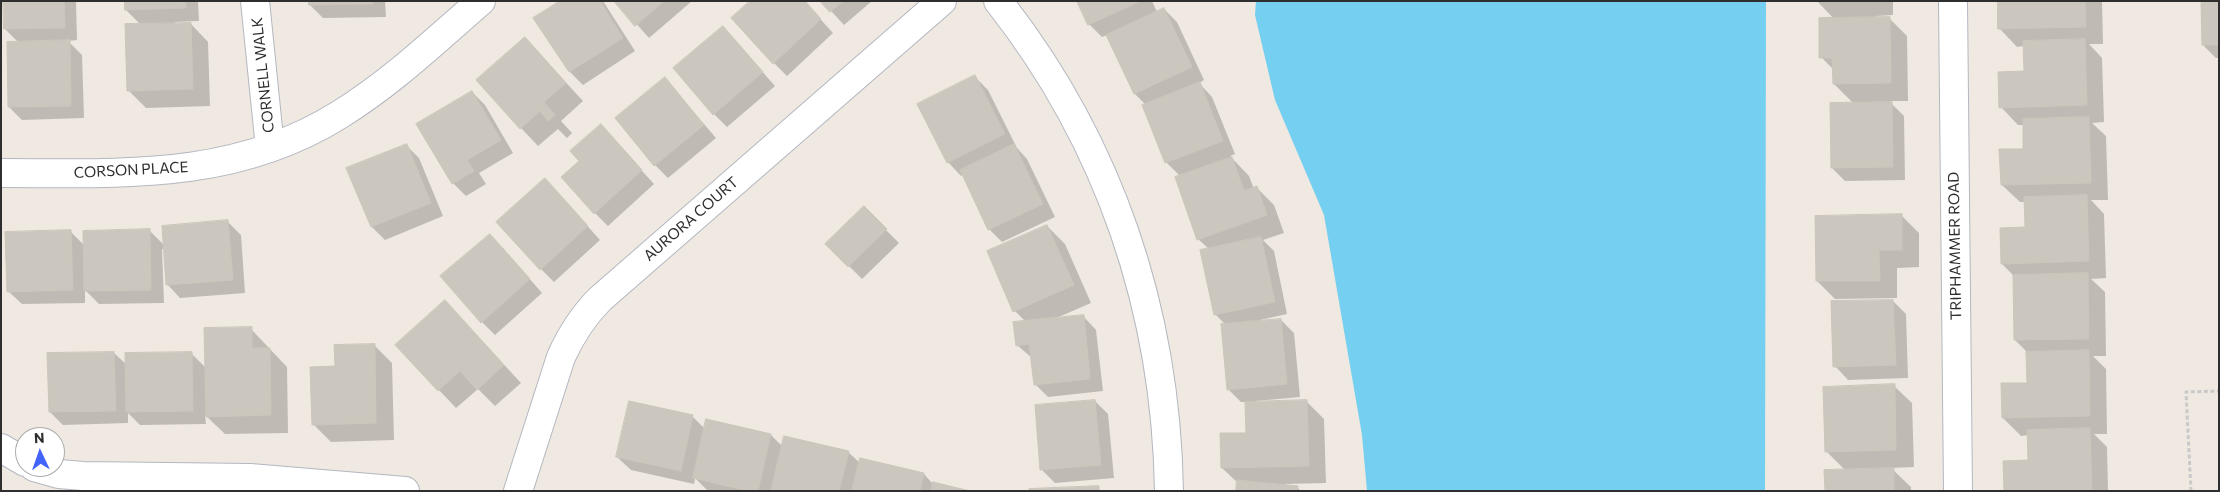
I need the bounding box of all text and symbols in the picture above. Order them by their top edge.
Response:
street label: CORNELL WALK [248,16,278,134]
street label: CORSON PLACE [73,158,189,182]
street label: TRIPHAMMER ROAD [1945,172,1965,320]
street label: AURORA COURT [640,173,742,265]
north arrow [15,427,65,477]
text: N [34,429,45,446]

